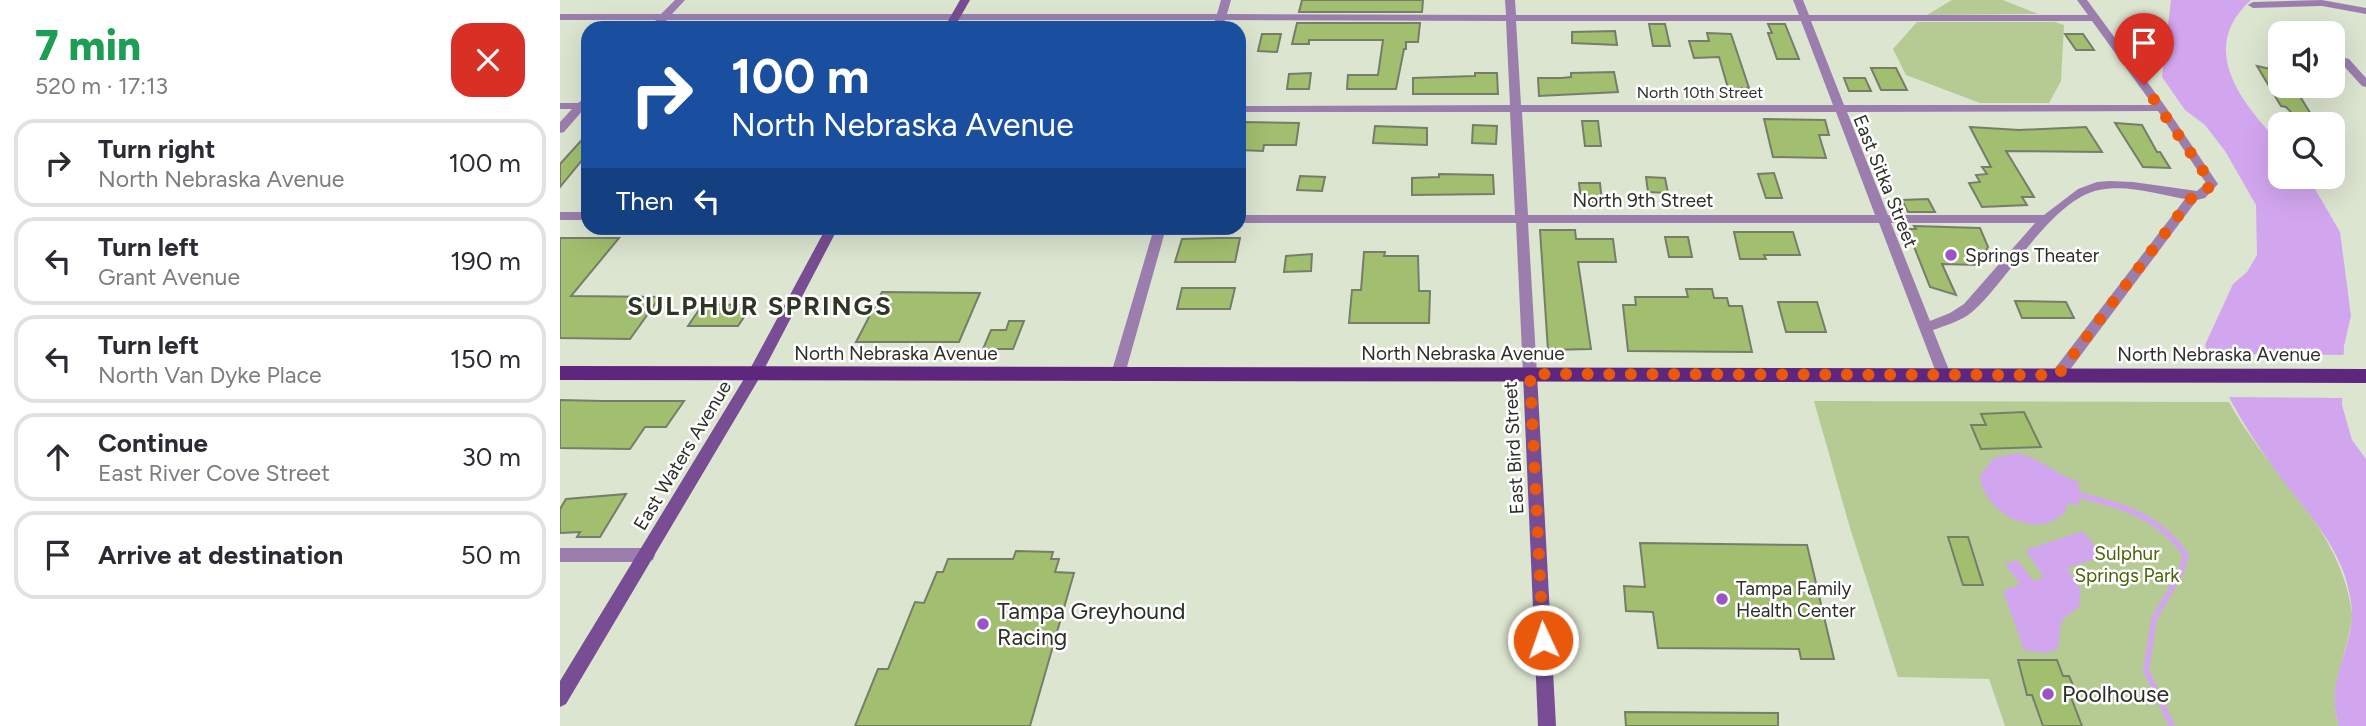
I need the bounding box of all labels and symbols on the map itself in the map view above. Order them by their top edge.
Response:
pin [2114,13,2174,85]
street label: North 10th Street [1637,83,1763,102]
street label: East Sitka Street [1848,111,1923,251]
street label: North 9th Street [1572,189,1714,212]
place label: Springs Theater [1965,244,2100,267]
marker: Springs Theater [1943,247,1959,263]
district label: SULPHUR SPRINGS [627,290,893,322]
street label: North Nebraska Avenue [794,342,998,365]
street label: North Nebraska Avenue [1361,342,1565,365]
street label: North Nebraska Avenue [2117,343,2321,366]
street label: East Waters Avenue [629,376,736,534]
street label: East Bird Street [1499,381,1528,515]
park label: Sulphur Springs Park [2074,542,2180,587]
place label: Tampa Family Health Center [1736,577,1856,622]
marker: Tampa Family Health Center [1714,591,1730,607]
place label: Tampa Greyhound Racing [997,597,1186,651]
position arrow [1506,603,1580,677]
marker: Tampa Greyhound Racing [975,616,991,632]
place label: Poolhouse [2062,680,2169,708]
marker: Poolhouse [2040,686,2056,702]

